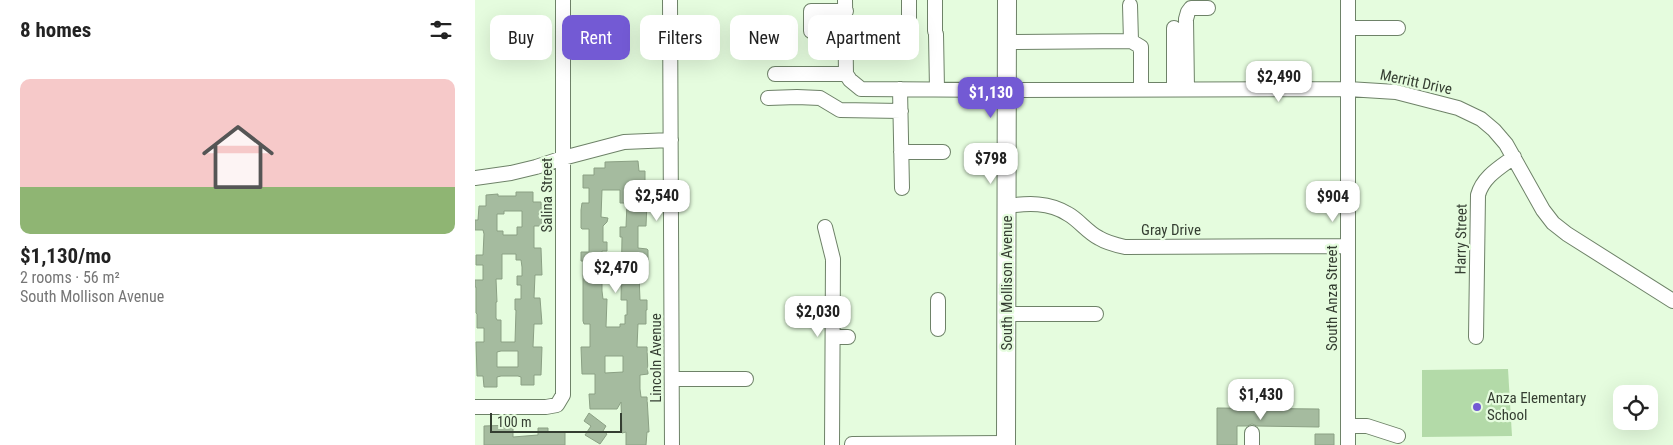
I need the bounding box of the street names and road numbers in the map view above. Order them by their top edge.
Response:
street label: Merritt Drive [1378,66,1454,98]
street label: Salina Street [538,158,556,232]
street label: Harry Street [1451,204,1471,274]
street label: South Mollison Avenue [998,215,1016,351]
street label: Gray Drive [1141,221,1201,239]
street label: South Anza Street [1323,245,1341,351]
street label: Lincoln Avenue [647,313,665,403]

